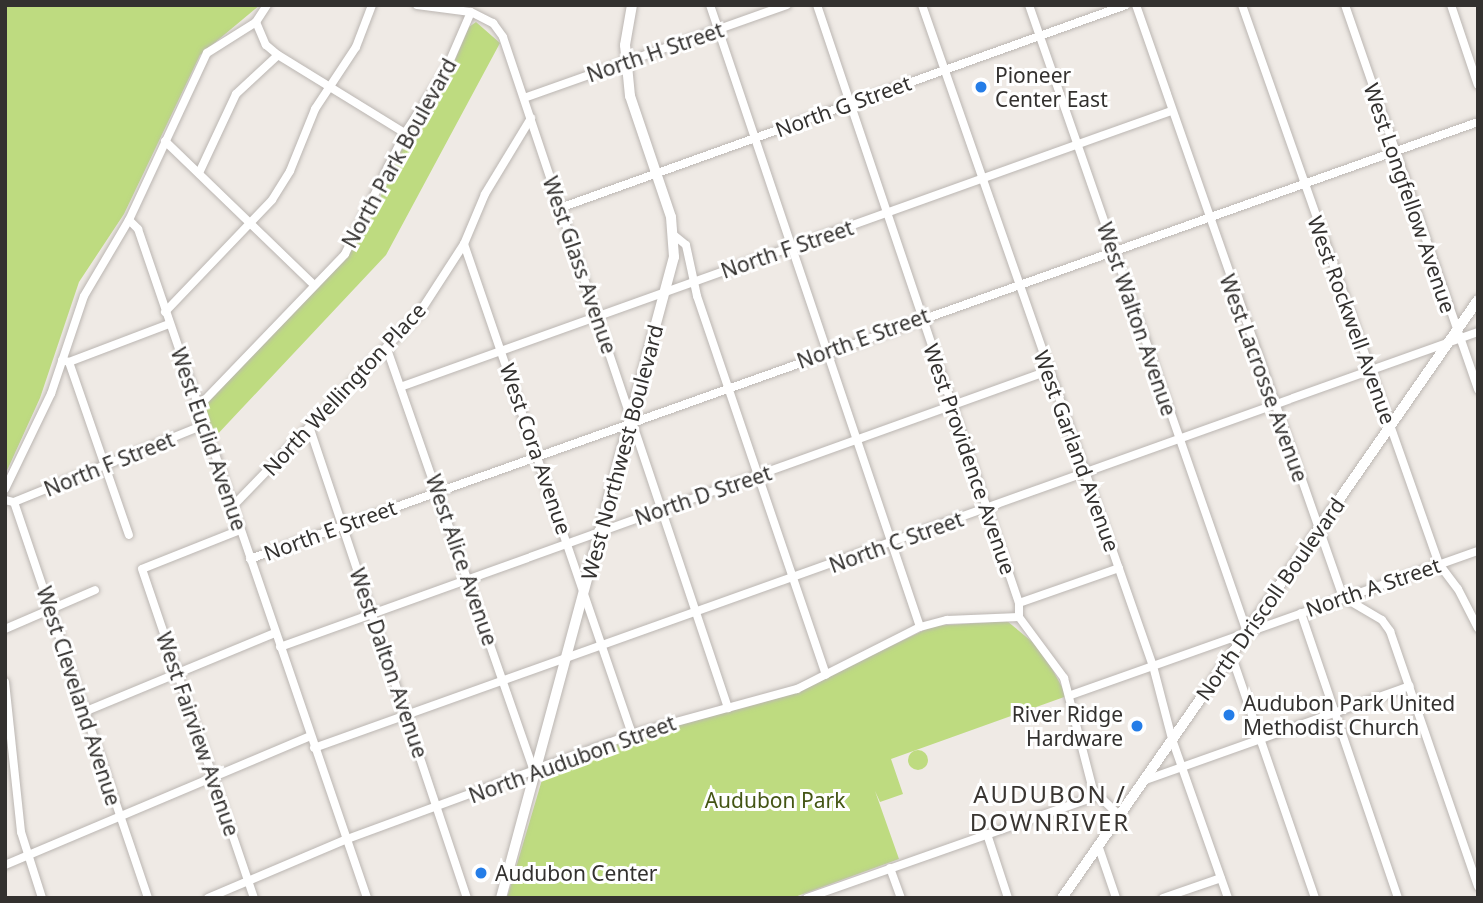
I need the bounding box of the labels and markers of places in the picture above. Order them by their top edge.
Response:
place label: Pioneer Center East [995,62,1108,112]
marker: Pioneer Center East [973,79,989,95]
place label: Audubon Park United Methodist Church [1243,690,1455,740]
place label: River Ridge Hardware [1012,701,1123,751]
marker: Audubon Park United Methodist Church [1221,707,1237,723]
marker: River Ridge Hardware [1129,718,1145,734]
place label: Audubon Center [495,860,658,886]
marker: Audubon Center [473,865,489,881]

